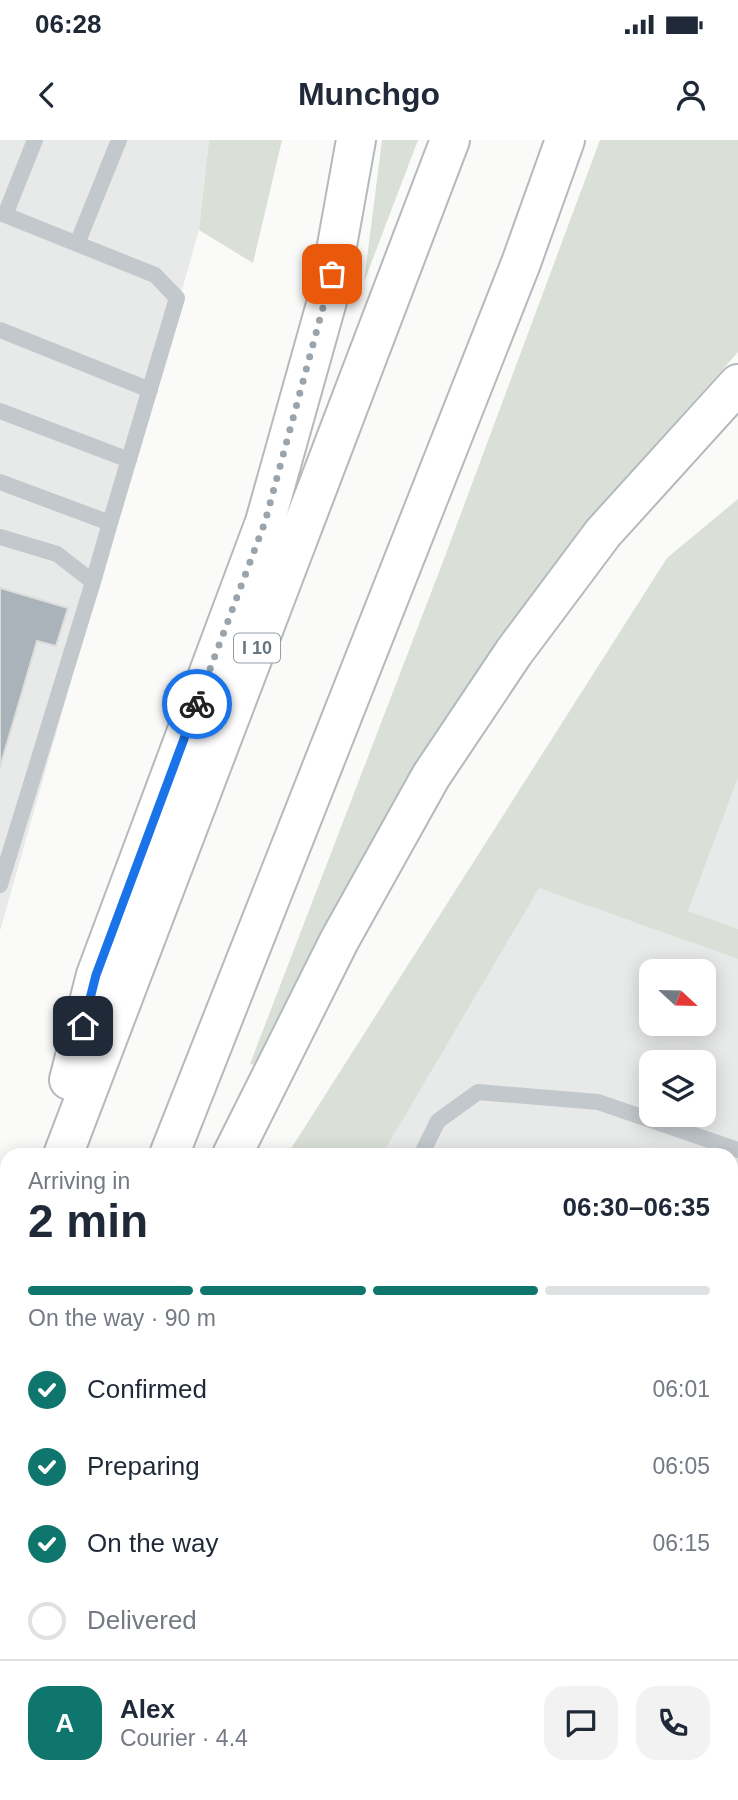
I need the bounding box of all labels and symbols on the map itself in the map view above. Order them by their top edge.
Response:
pin [302,244,362,304]
road number: I 10 [234,634,280,662]
courier [162,669,232,739]
north arrow [639,959,716,1036]
pin [53,996,113,1056]

